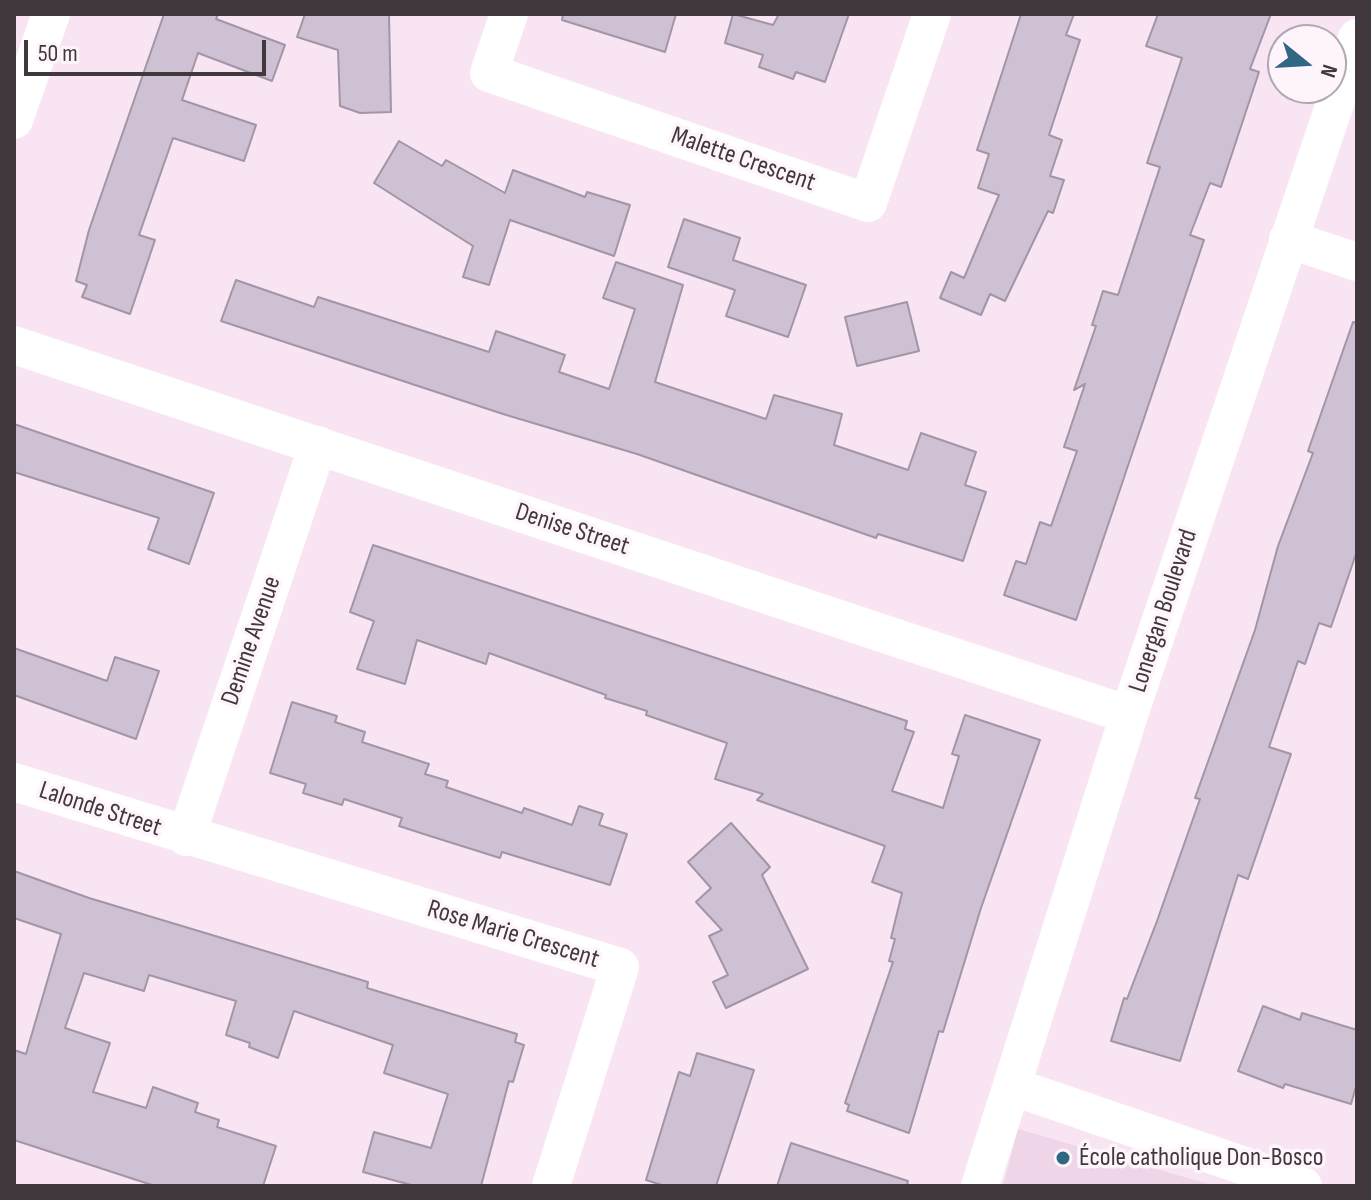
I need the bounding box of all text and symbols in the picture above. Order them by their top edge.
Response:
scale bar [28,24,270,74]
north arrow [1267,24,1347,104]
text: 50 m [38,39,78,68]
text: N [1314,61,1343,81]
street label: Malette Crescent [667,121,819,199]
street label: Denise Street [511,497,633,563]
street label: Lonergan Boulevard [1123,525,1205,697]
street label: Demine Avenue [215,573,289,709]
street label: Lalonde Street [35,776,165,844]
street label: Rose Marie Crescent [423,894,603,976]
place label: École catholique Don-Bosco [1079,1142,1324,1174]
marker: École catholique Don-Bosco [1054,1149,1072,1167]

